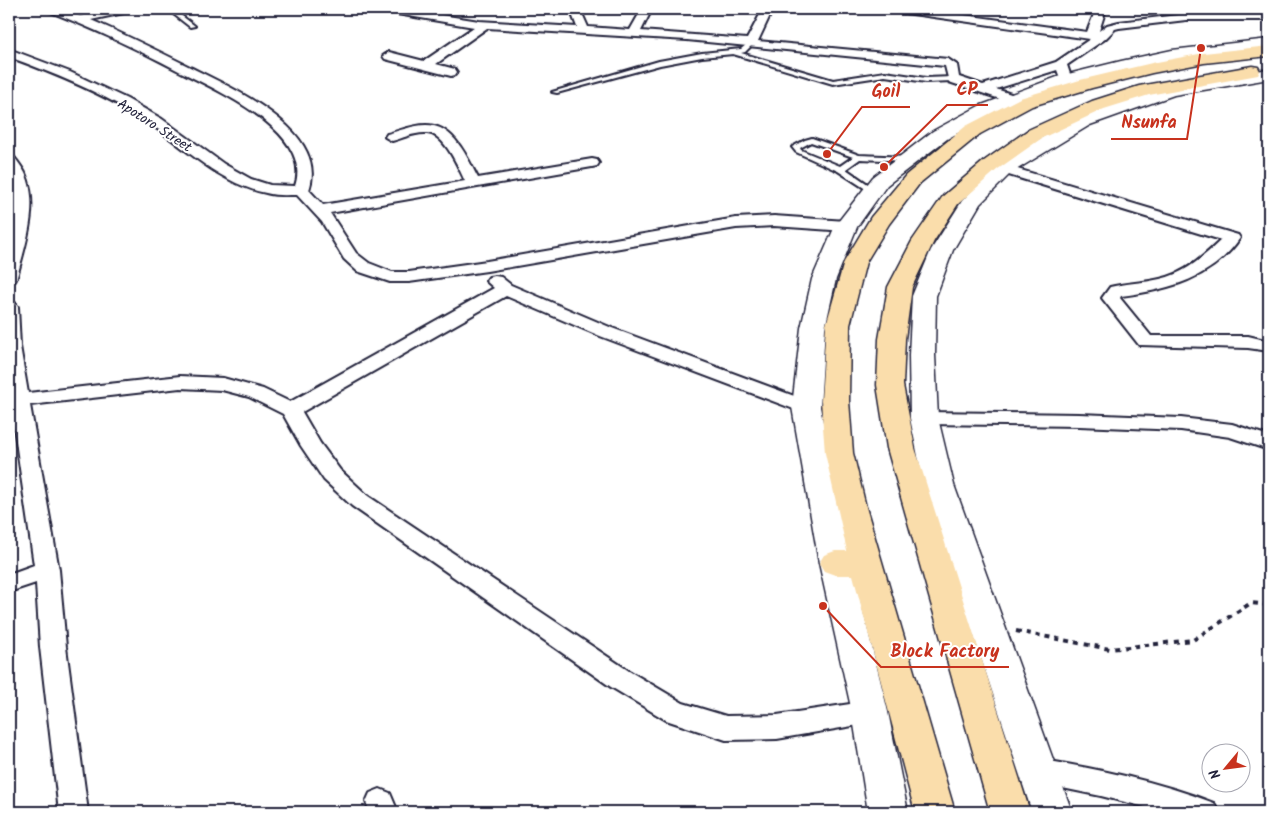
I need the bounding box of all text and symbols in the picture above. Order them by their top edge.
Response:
callout: CP [947,72,988,105]
callout: Goil [862,74,910,107]
text: CP [957,76,979,105]
text: Goil [872,78,900,107]
street label: Apotoro Street [113,93,197,159]
callout: Nsunfa [1111,106,1187,139]
text: Nsunfa [1121,109,1177,138]
callout: Block Factory [881,634,1009,667]
text: Block Factory [891,638,1000,667]
north arrow [1200,744,1250,794]
text: N [1204,764,1227,783]

